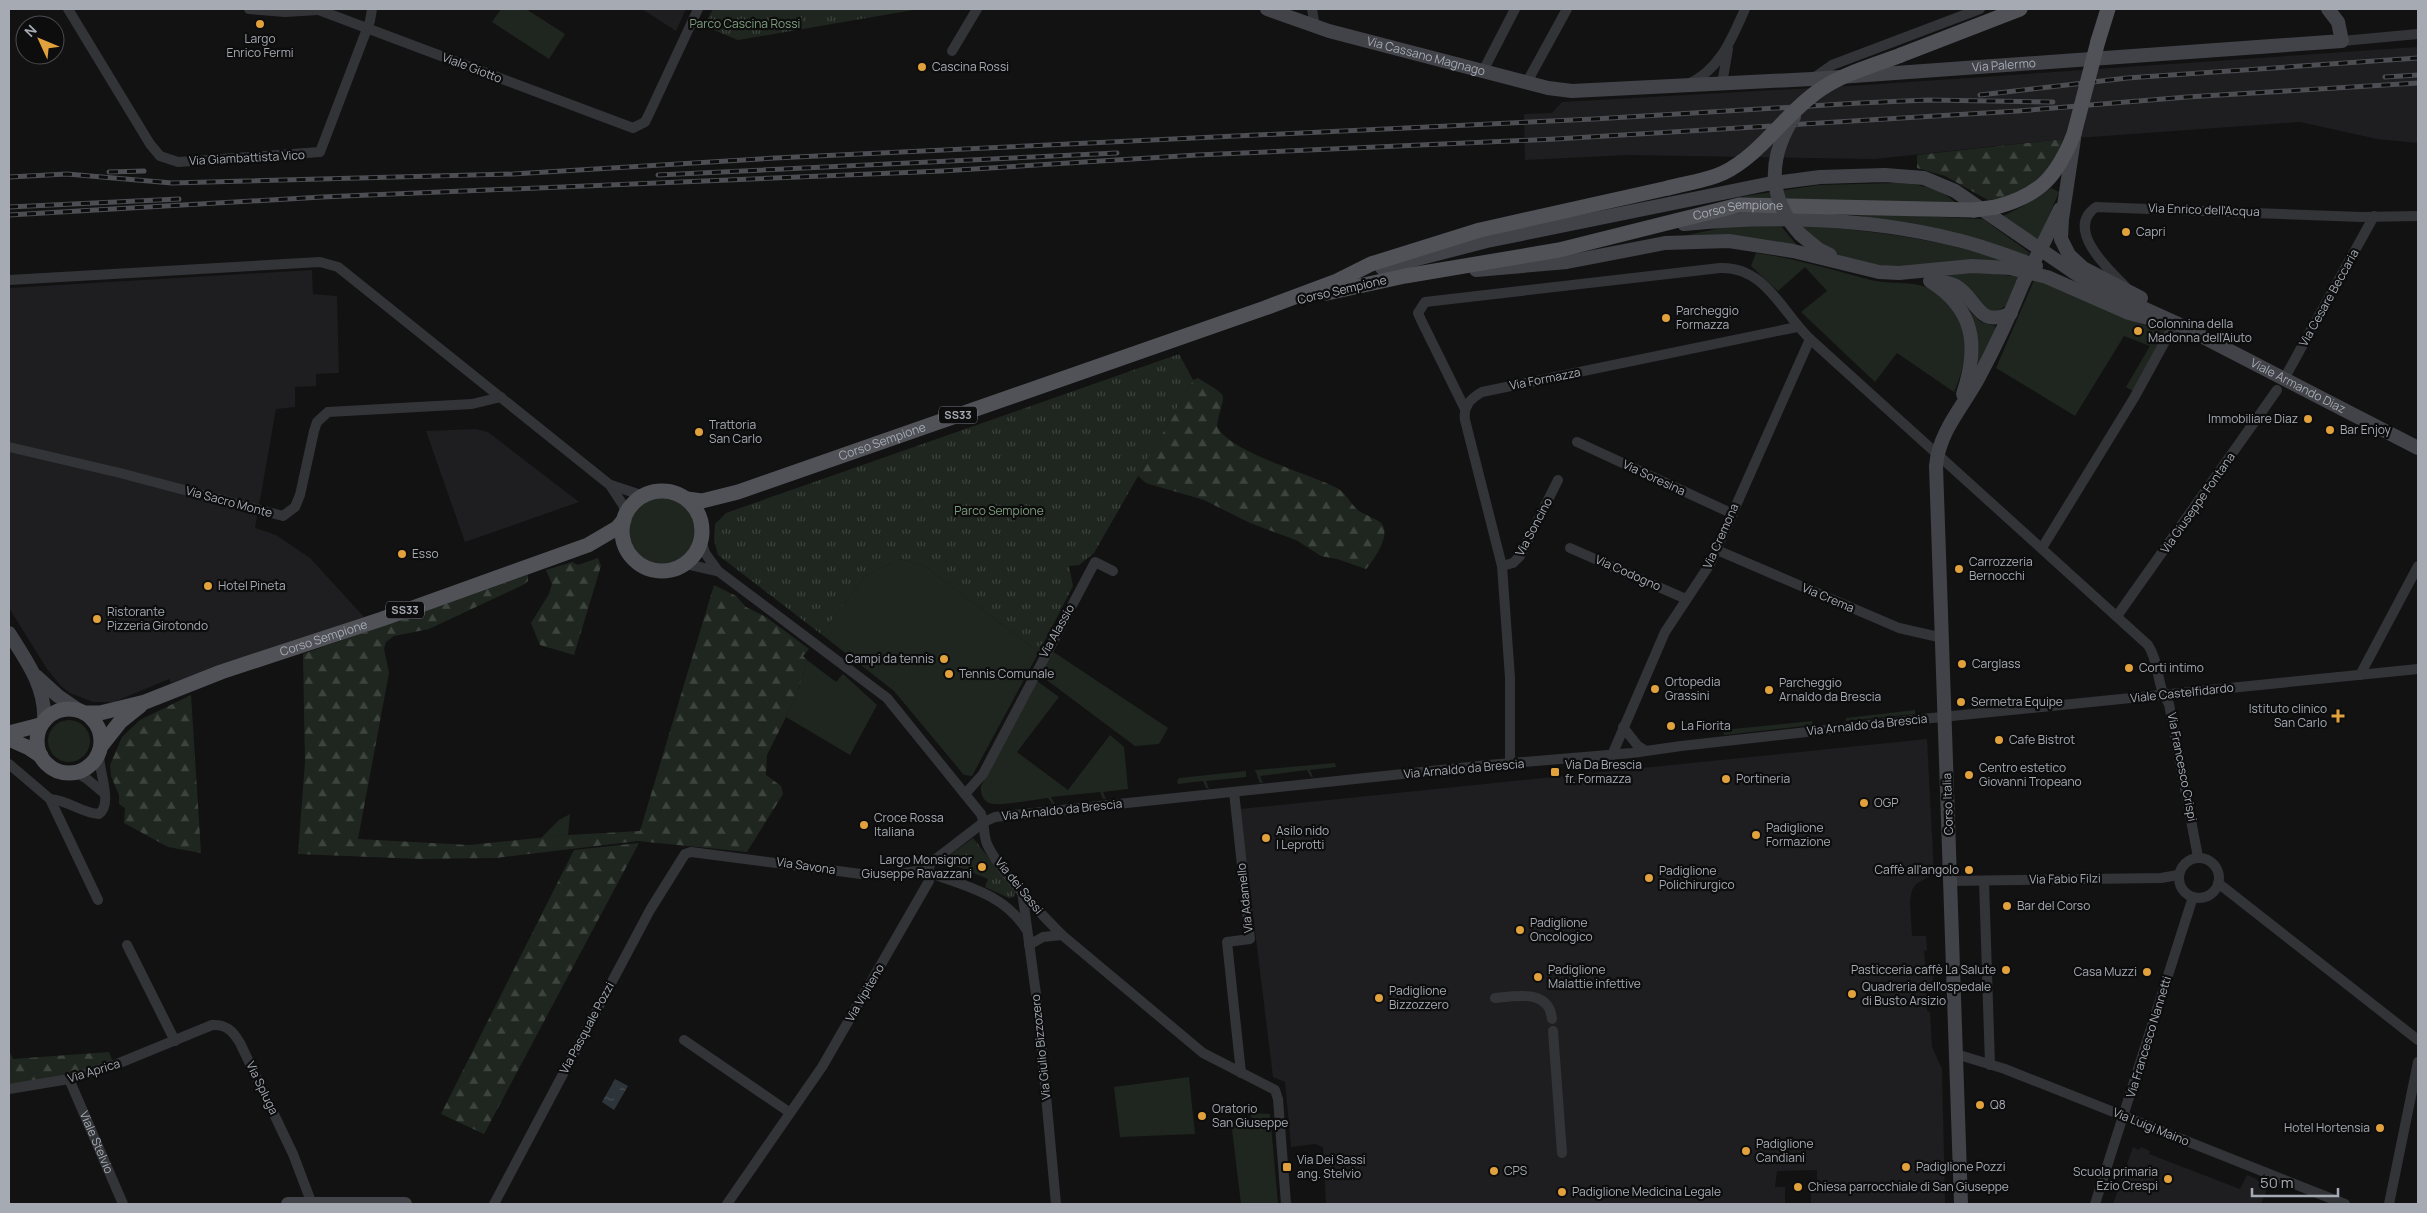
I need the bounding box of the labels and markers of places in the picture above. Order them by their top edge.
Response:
marker: Largo Enrico Fermi [254,18,266,30]
place label: Largo Enrico Fermi [226,30,294,61]
place label: Cascina Rossi [932,58,1009,75]
marker: Cascina Rossi [916,61,928,73]
place label: Capri [2136,223,2165,240]
marker: Capri [2120,226,2132,238]
place label: Parcheggio Formazza [1676,302,1739,333]
marker: Parcheggio Formazza [1660,312,1672,324]
place label: Colonnina della Madonna dell'Aiuto [2148,315,2252,346]
marker: Colonnina della Madonna dell'Aiuto [2132,325,2144,337]
place label: Immobiliare Diaz [2208,410,2298,427]
marker: Immobiliare Diaz [2302,413,2314,425]
place label: Trattoria San Carlo [709,416,762,447]
place label: Bar Enjoy [2340,421,2392,438]
marker: Bar Enjoy [2324,424,2336,436]
marker: Trattoria San Carlo [693,426,705,438]
place label: Esso [412,545,439,562]
marker: Esso [396,548,408,560]
place label: Carrozzeria Bernocchi [1969,553,2033,584]
marker: Carrozzeria Bernocchi [1953,563,1965,575]
place label: Hotel Pineta [218,577,286,594]
marker: Hotel Pineta [202,580,214,592]
place label: Ristorante Pizzeria Girotondo [107,603,208,634]
marker: Ristorante Pizzeria Girotondo [91,613,103,625]
place label: Campi da tennis [845,650,934,667]
marker: Campi da tennis [938,653,950,665]
place label: Carglass [1972,655,2021,672]
marker: Carglass [1956,658,1968,670]
place label: Corti intimo [2139,659,2204,676]
marker: Corti intimo [2123,662,2135,674]
place label: Tennis Comunale [959,665,1054,682]
marker: Tennis Comunale [943,668,955,680]
place label: Ortopedia Grassini [1665,673,1720,704]
place label: Parcheggio Arnaldo da Brescia [1779,674,1881,705]
marker: Ortopedia Grassini [1649,683,1661,695]
marker: Parcheggio Arnaldo da Brescia [1763,684,1775,696]
place label: Sermetra Equipe [1971,693,2063,710]
marker: Sermetra Equipe [1955,696,1967,708]
place label: Istituto clinico San Carlo [2249,700,2327,731]
marker: Istituto clinico San Carlo [2331,709,2345,723]
place label: La Fiorita [1681,717,1731,734]
marker: La Fiorita [1665,720,1677,732]
place label: Cafe Bistrot [2009,731,2075,748]
marker: Cafe Bistrot [1993,734,2005,746]
place label: Via Da Brescia fr. Formazza [1565,756,1642,787]
place label: Centro estetico Giovanni Tropeano [1979,759,2082,790]
marker: Via Da Brescia fr. Formazza [1549,766,1561,778]
marker: Centro estetico Giovanni Tropeano [1963,769,1975,781]
place label: Portineria [1736,770,1790,787]
marker: Portineria [1720,773,1732,785]
place label: OGP [1874,794,1898,811]
marker: OGP [1858,797,1870,809]
place label: Croce Rossa Italiana [874,809,944,840]
marker: Croce Rossa Italiana [858,819,870,831]
place label: Padiglione Formazione [1766,819,1831,850]
place label: Asilo nido I Leprotti [1276,822,1329,853]
marker: Padiglione Formazione [1750,829,1762,841]
marker: Asilo nido I Leprotti [1260,832,1272,844]
place label: Largo Monsignor Giuseppe Ravazzani [862,851,973,882]
marker: Largo Monsignor Giuseppe Ravazzani [976,861,988,873]
place label: Caffè all'angolo [1874,861,1959,878]
place label: Padiglione Polichirurgico [1659,862,1735,893]
marker: Caffè all'angolo [1963,864,1975,876]
marker: Padiglione Polichirurgico [1643,872,1655,884]
place label: Bar del Corso [2017,897,2090,914]
marker: Bar del Corso [2001,900,2013,912]
place label: Padiglione Oncologico [1530,914,1593,945]
marker: Padiglione Oncologico [1514,924,1526,936]
place label: Padiglione Malattie infettive [1548,961,1641,992]
place label: Pasticceria caffè La Salute [1851,961,1996,978]
place label: Casa Muzzi [2074,963,2137,980]
marker: Pasticceria caffè La Salute [2000,964,2012,976]
marker: Casa Muzzi [2141,966,2153,978]
marker: Padiglione Malattie infettive [1532,971,1544,983]
place label: Quadreria dell'ospedale di Busto Arsizio [1862,978,1991,1009]
place label: Padiglione Bizzozzero [1389,982,1449,1013]
marker: Quadreria dell'ospedale di Busto Arsizio [1846,988,1858,1000]
marker: Padiglione Bizzozzero [1373,992,1385,1004]
place label: Q8 [1990,1096,2006,1113]
marker: Q8 [1974,1099,1986,1111]
place label: Oratorio San Giuseppe [1212,1100,1288,1131]
marker: Oratorio San Giuseppe [1196,1110,1208,1122]
place label: Hotel Hortensia [2284,1119,2370,1136]
marker: Hotel Hortensia [2374,1122,2386,1134]
place label: Padiglione Candiani [1756,1135,1813,1166]
marker: Padiglione Candiani [1740,1145,1752,1157]
place label: Via Dei Sassi ang. Stelvio [1297,1151,1366,1182]
place label: Padiglione Pozzi [1916,1158,2005,1175]
marker: Via Dei Sassi ang. Stelvio [1281,1161,1293,1173]
marker: Padiglione Pozzi [1900,1161,1912,1173]
place label: CPS [1504,1162,1527,1179]
place label: Scuola primaria Ezio Crespi [2073,1163,2158,1194]
marker: CPS [1488,1165,1500,1177]
marker: Scuola primaria Ezio Crespi [2162,1173,2174,1185]
place label: Chiesa parrocchiale di San Giuseppe [1808,1178,2009,1195]
marker: Chiesa parrocchiale di San Giuseppe [1792,1181,1804,1193]
place label: Padiglione Medicina Legale [1572,1183,1721,1200]
marker: Padiglione Medicina Legale [1556,1186,1568,1198]

